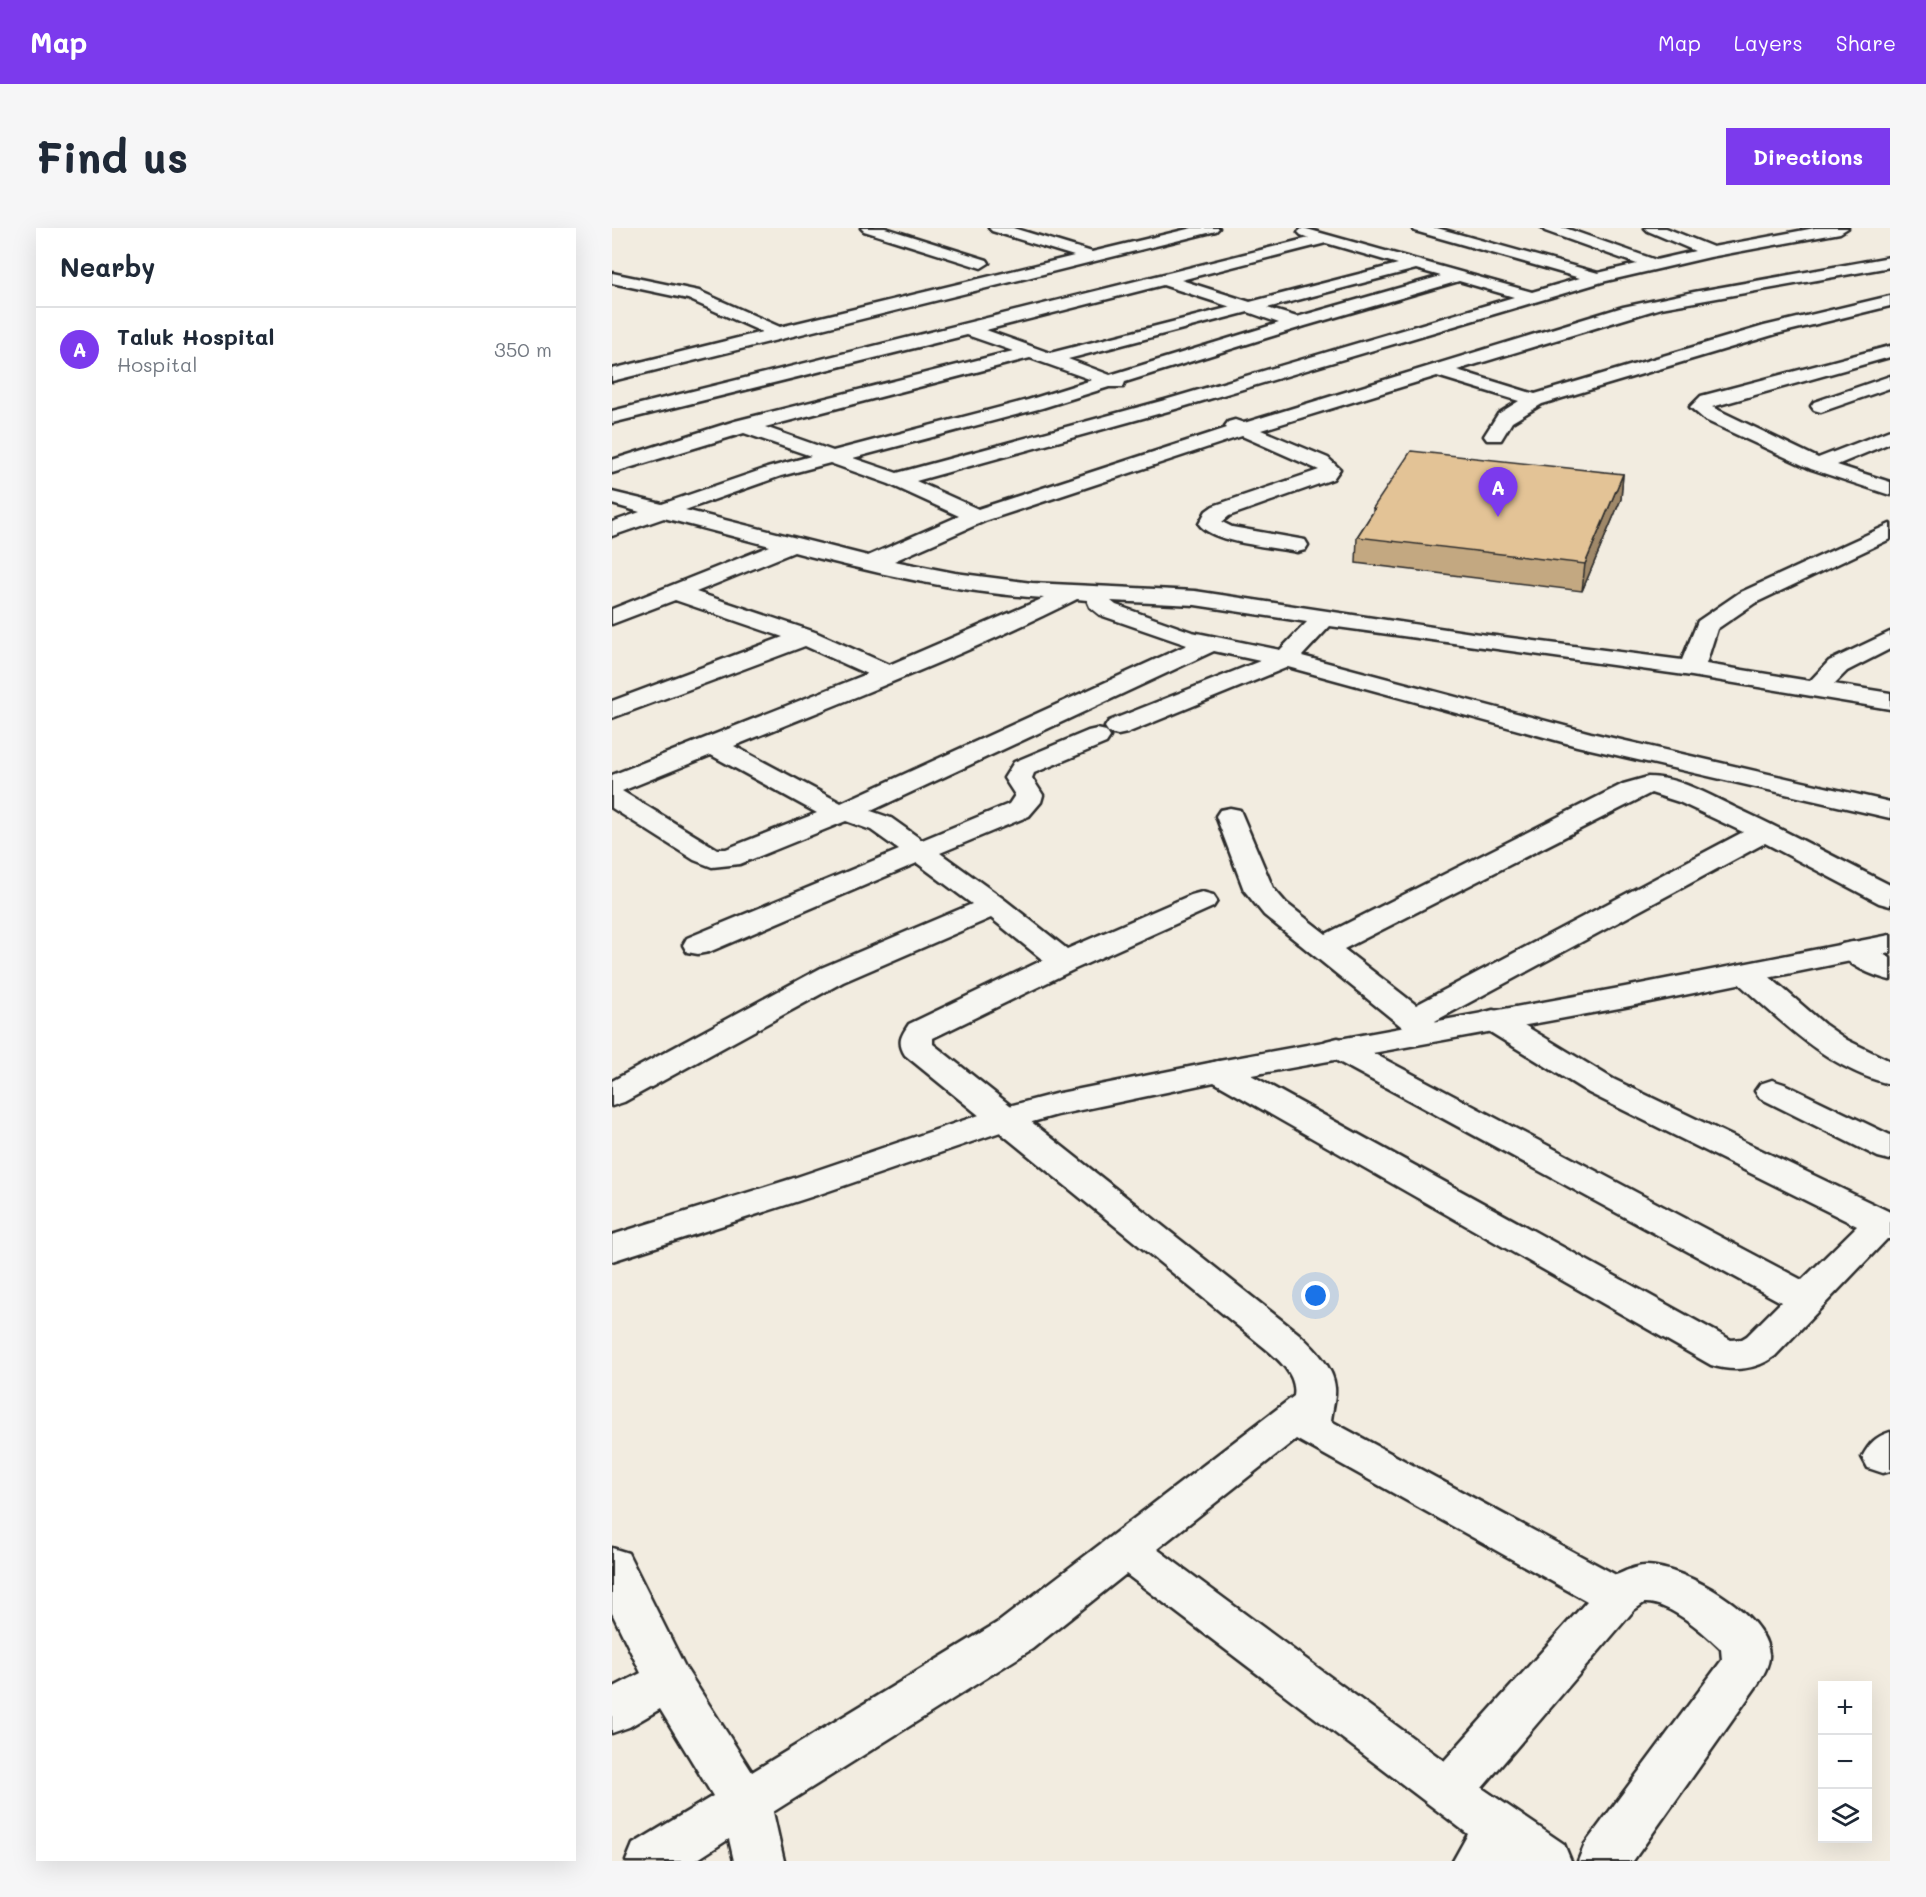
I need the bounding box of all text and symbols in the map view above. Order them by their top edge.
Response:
text: Map [30,24,87,60]
text: Map [1658,29,1701,56]
text: Layers [1734,29,1803,56]
text: Share [1836,29,1896,56]
button: Directions [1726,128,1890,185]
text: Find us [36,129,188,184]
text: Nearby [60,250,155,284]
text: Taluk Hospital [117,322,275,351]
text: A [73,336,86,362]
text: 350 m [494,336,552,362]
text: Hospital [117,351,198,377]
pin: A [1478,468,1518,517]
your location [1301,1281,1330,1310]
map controls [1818,1681,1872,1843]
button: + [1818,1681,1872,1735]
button: − [1818,1735,1872,1789]
button: layers [1818,1789,1872,1843]

